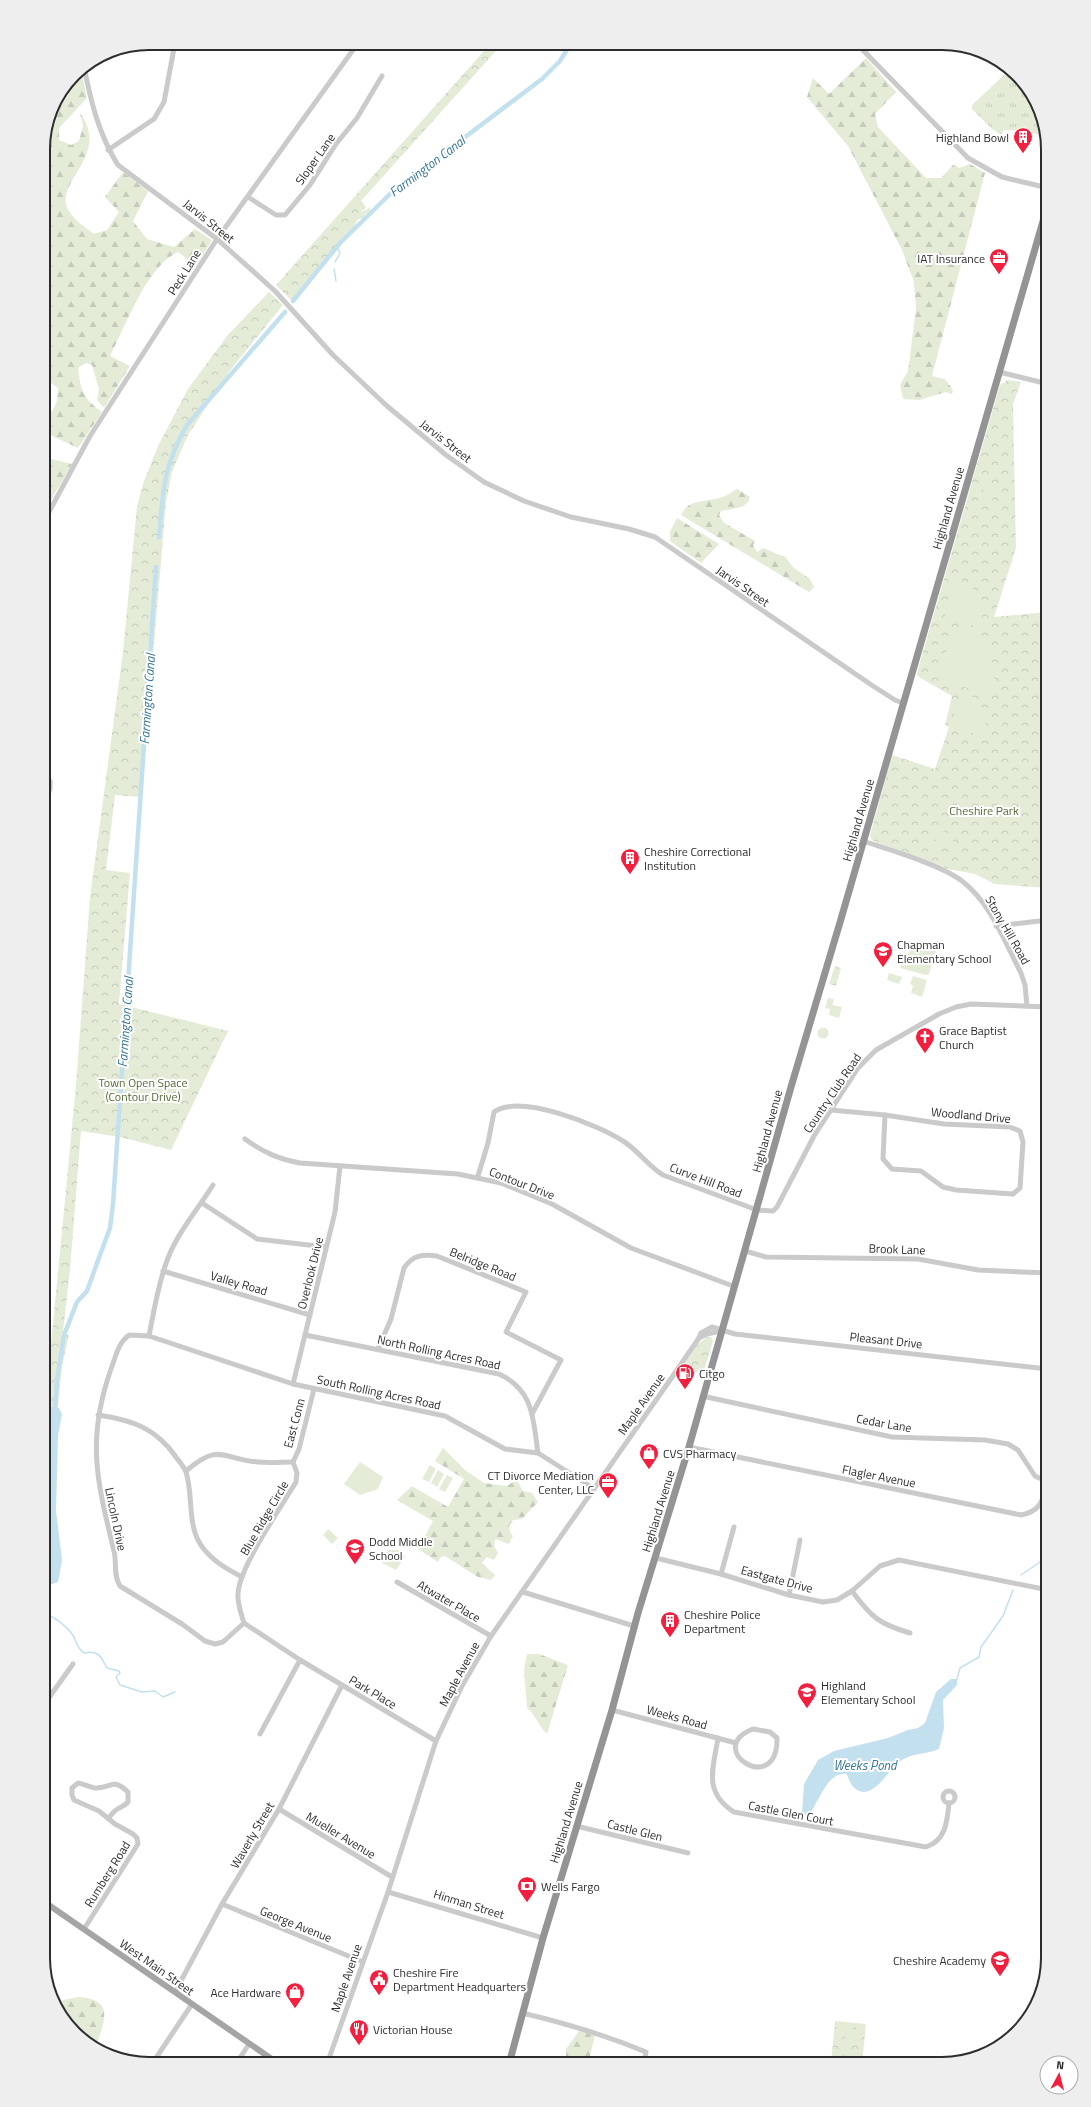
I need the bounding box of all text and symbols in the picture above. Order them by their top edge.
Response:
building icon: Highland Bowl [1012,126,1034,154]
place label: Highland Bowl [936,128,1009,147]
street label: Sloper Lane [290,129,340,189]
water label: Farmington Canal [385,129,471,201]
street label: Jarvis Street [179,194,239,248]
street label: Peck Lane [162,245,206,299]
office icon: IAT Insurance [988,247,1010,275]
place label: IAT Insurance [917,249,985,268]
street label: Jarvis Street [416,415,477,468]
street label: Highland Avenue [927,464,969,552]
street label: Jarvis Street [712,561,774,612]
water label: Farmington Canal [134,651,160,745]
street label: Highland Avenue [837,776,879,864]
park label: Cheshire Park [949,801,1019,820]
place label: Cheshire Correctional Institution [644,842,751,875]
building icon: Cheshire Correctional Institution [619,847,641,875]
street label: Stony Hill Road [981,892,1035,968]
place label: Chapman Elementary School [897,935,991,968]
school or university icon: Chapman Elementary School [872,940,894,968]
water label: Farmington Canal [112,974,138,1068]
place label: Grace Baptist Church [939,1021,1008,1054]
church icon: Grace Baptist Church [914,1026,936,1054]
street label: Country Club Road [798,1049,866,1137]
park label: Town Open Space (Contour Drive) [98,1073,188,1106]
street label: Highland Avenue [747,1087,787,1175]
street label: Woodland Drive [930,1102,1012,1128]
street label: Curve Hill Road [667,1157,745,1203]
street label: Contour Drive [486,1162,558,1204]
street label: Overlook Drive [292,1235,328,1311]
street label: Brook Lane [868,1239,926,1259]
street label: Belridge Road [447,1242,519,1286]
street label: Valley Road [208,1266,270,1300]
street label: Pleasant Drive [849,1327,923,1353]
street label: North Rolling Acres Road [376,1330,502,1374]
fuel station icon: Citgo [674,1362,696,1390]
place label: Citgo [699,1364,725,1383]
street label: Maple Avenue [613,1369,669,1439]
street label: South Rolling Acres Road [315,1370,443,1414]
street label: East Conn [278,1396,310,1450]
street label: Cedar Lane [855,1409,913,1437]
shop icon: CVS Pharmacy [638,1442,660,1470]
place label: CVS Pharmacy [663,1444,737,1463]
street label: Flagler Avenue [841,1460,917,1492]
place label: CT Divorce Mediation Center, LLC [488,1466,594,1499]
street label: Highland Avenue [636,1468,680,1554]
office icon: CT Divorce Mediation Center, LLC [597,1471,619,1499]
street label: Blue Ridge Circle [235,1477,293,1559]
street label: Lincoln Drive [100,1486,132,1552]
place label: Dodd Middle School [369,1532,433,1565]
school or university icon: Dodd Middle School [344,1537,366,1565]
street label: Eastgate Drive [739,1560,815,1598]
street label: Atwater Place [414,1575,484,1627]
place label: Cheshire Police Department [684,1605,760,1638]
building icon: Cheshire Police Department [659,1610,681,1638]
street label: Maple Avenue [434,1638,484,1710]
street label: Park Place [346,1670,400,1714]
place label: Highland Elementary School [821,1676,915,1709]
school or university icon: Highland Elementary School [796,1681,818,1709]
street label: Weeks Road [644,1700,710,1734]
water label: Weeks Pond [833,1755,898,1775]
street label: Highland Avenue [544,1779,588,1865]
street label: Castle Glen Court [747,1795,836,1831]
street label: Waverly Street [225,1797,279,1872]
street label: Mueller Avenue [302,1807,380,1863]
street label: Castle Glen [605,1814,665,1846]
street label: Rumberg Road [79,1837,135,1911]
bank icon: Wells Fargo [516,1875,538,1903]
place label: Wells Fargo [541,1877,600,1896]
street label: Hinman Street [431,1884,508,1924]
street label: George Avenue [257,1901,335,1947]
street label: West Main Street [116,1934,199,2000]
street label: Maple Avenue [325,1941,367,2015]
school or university icon: Cheshire Academy [989,1949,1011,1977]
place label: Cheshire Academy [893,1951,986,1970]
place label: Cheshire Fire Department Headquarters [393,1963,527,1996]
public building icon: Cheshire Fire Department Headquarters [368,1968,390,1996]
shop icon: Ace Hardware [284,1981,306,2009]
place label: Ace Hardware [210,1983,281,2002]
restaurant icon: Victorian House [348,2018,370,2046]
place label: Victorian House [373,2020,453,2039]
north arrow [1039,2055,1079,2095]
text: N [1055,2057,1065,2073]

